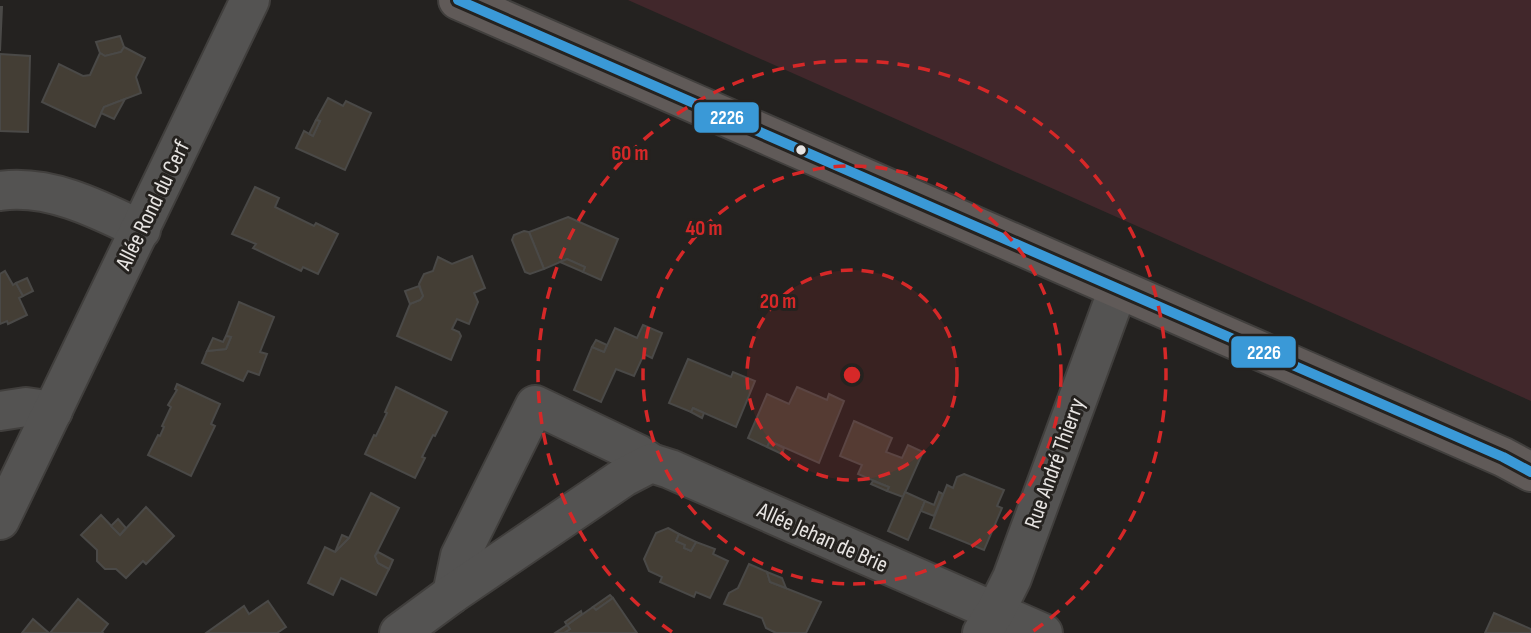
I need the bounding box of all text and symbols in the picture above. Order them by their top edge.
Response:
line badge: 2226 [693,101,760,134]
text: 2226 [710,107,744,130]
street label: Allée Rond du Cerf [109,136,196,276]
text: 60 m [611,141,649,166]
unlabelled marker [794,143,808,157]
text: 40 m [686,216,722,241]
text: 20 m [760,289,796,314]
line badge: 2226 [1230,335,1297,369]
text: 2226 [1247,342,1281,365]
centre of rings [840,363,864,387]
street label: Rue André Thierry [1018,394,1092,532]
street label: Allée Jehan de Brie [752,496,892,579]

